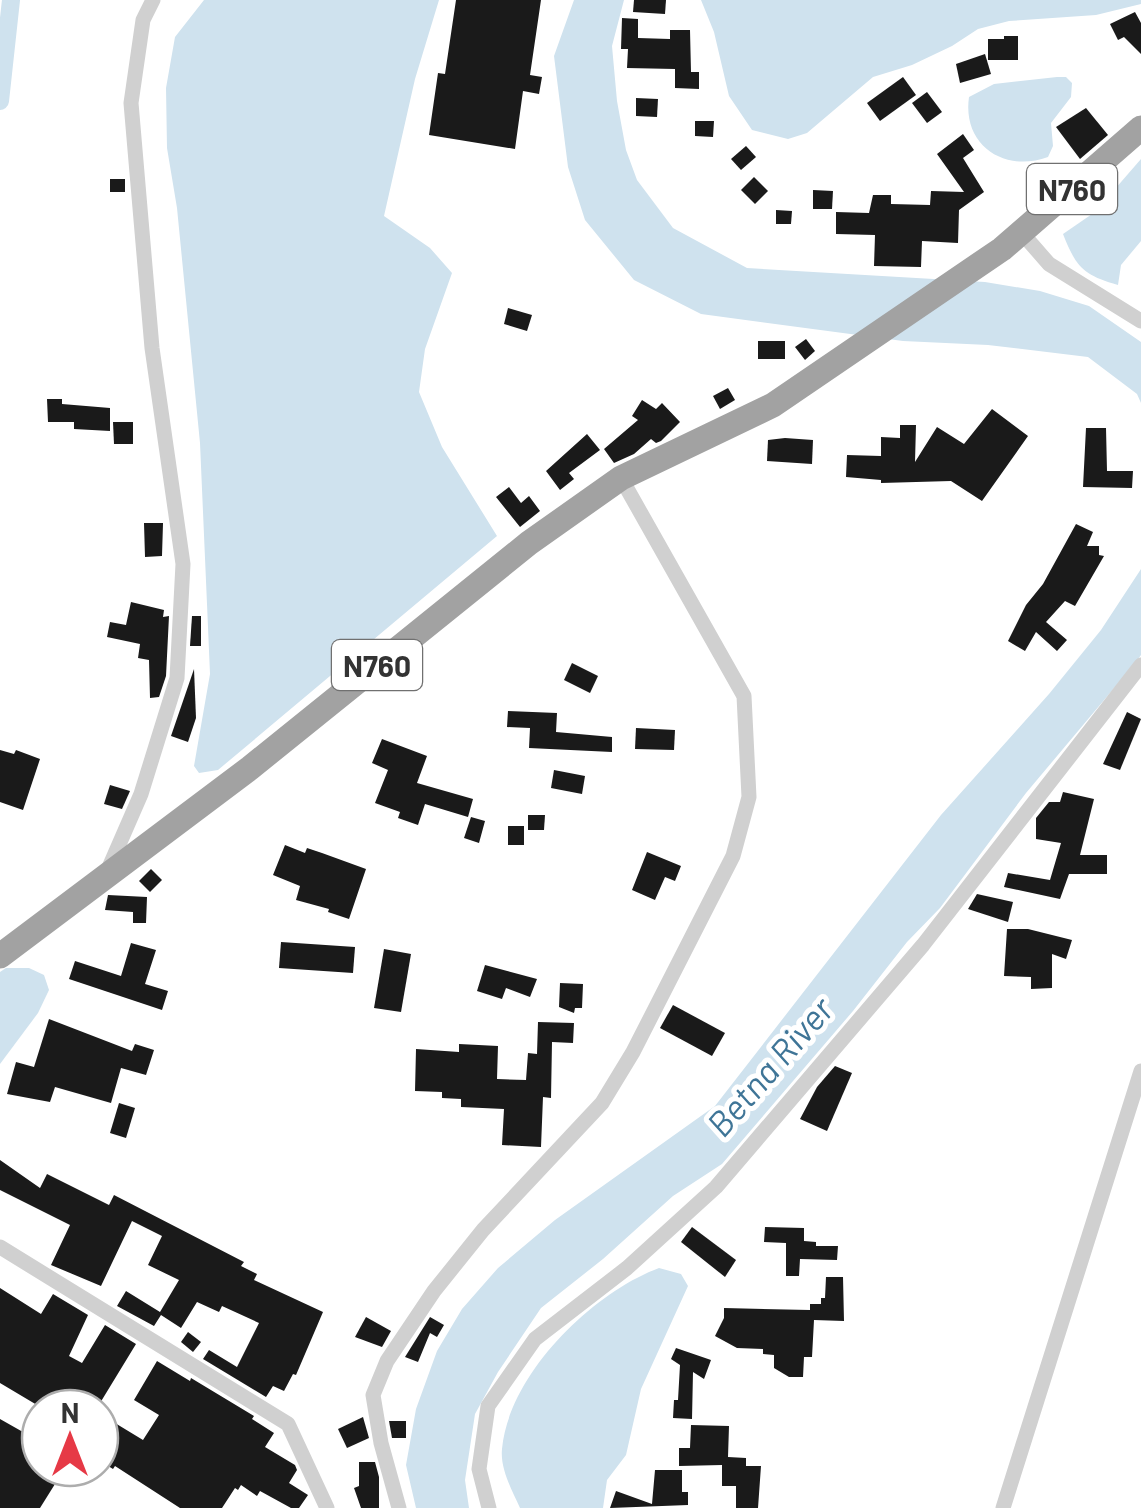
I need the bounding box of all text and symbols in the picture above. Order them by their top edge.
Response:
road number: N760 [1027,164,1117,214]
road number: N760 [332,640,422,690]
water label: Betna River [697,987,842,1144]
north arrow [20,1388,120,1488]
text: N [61,1395,79,1429]

